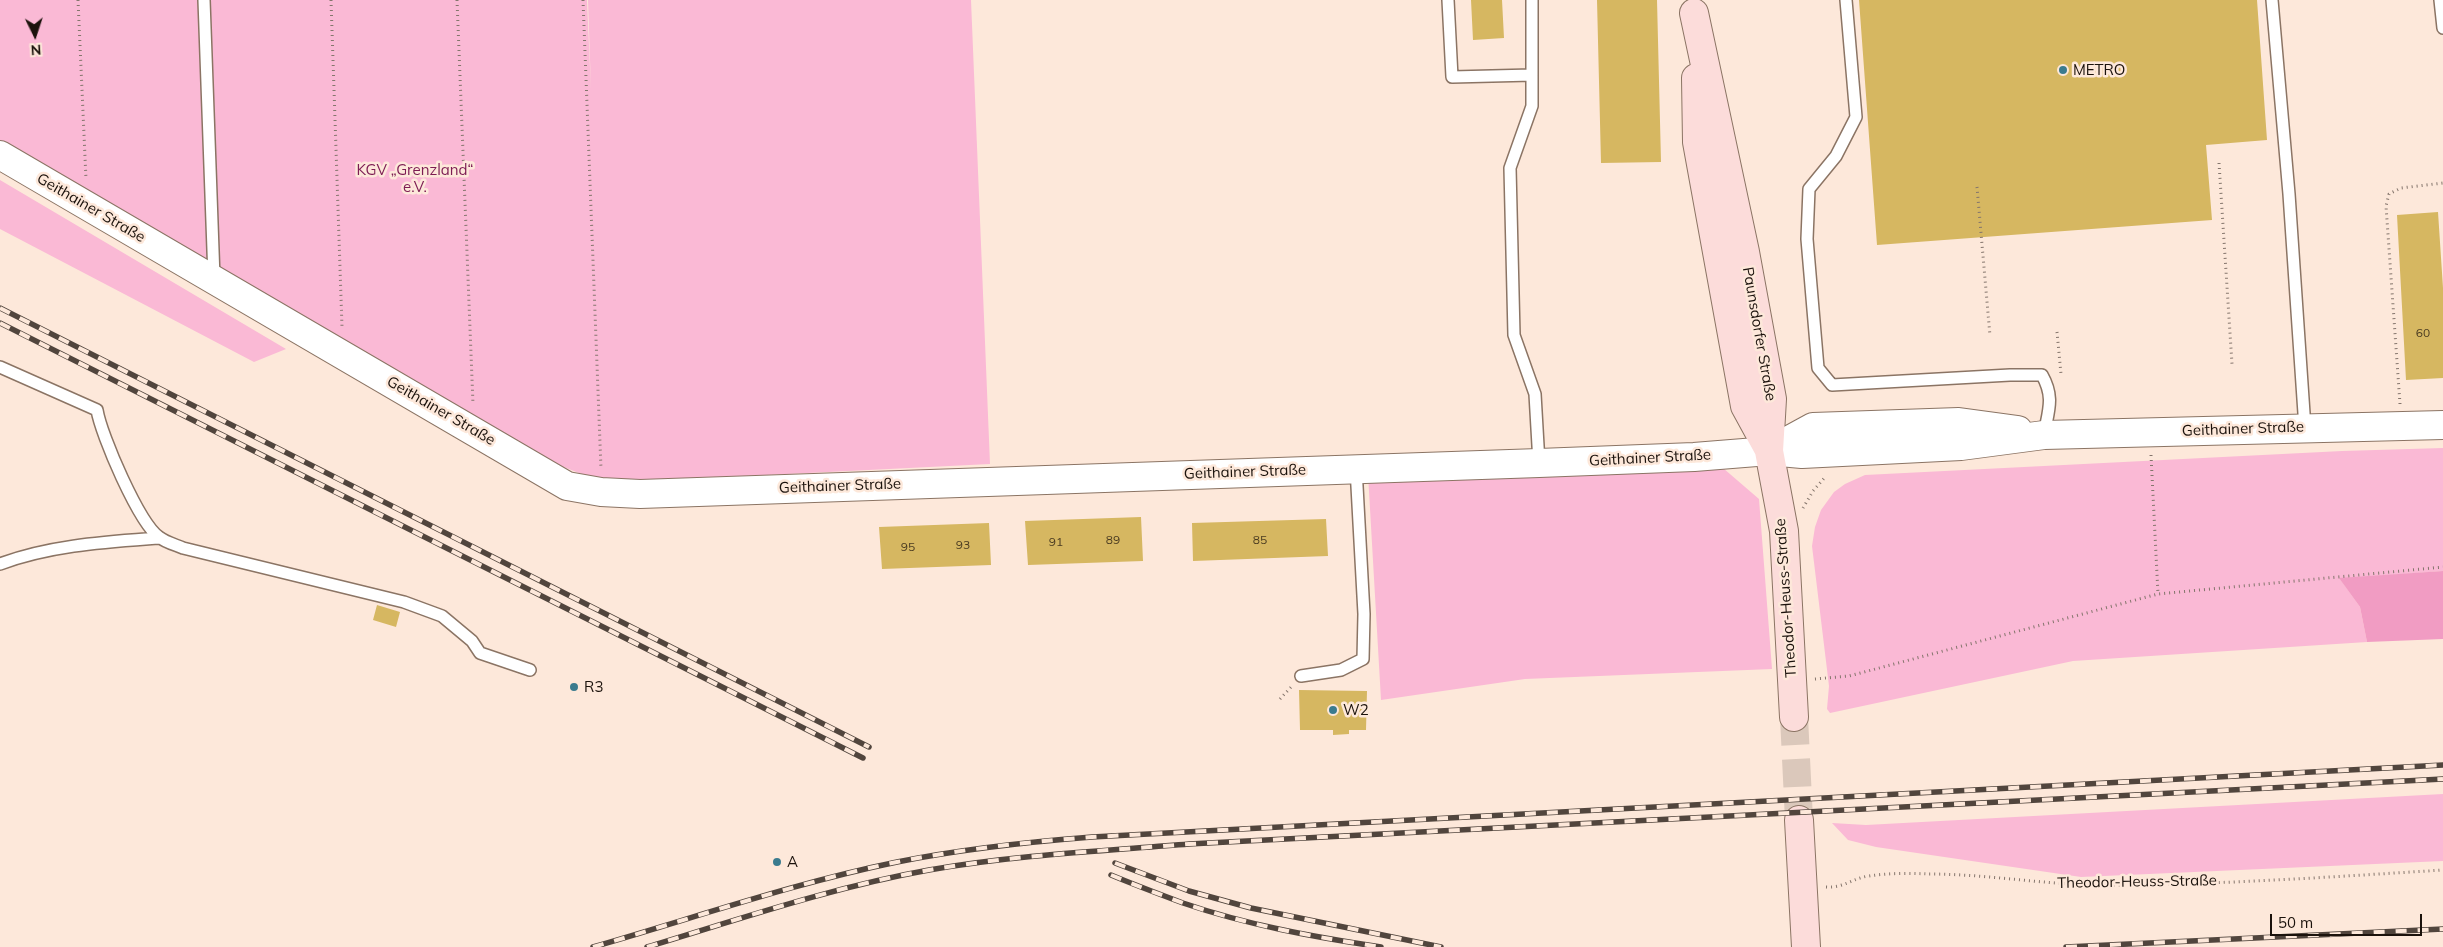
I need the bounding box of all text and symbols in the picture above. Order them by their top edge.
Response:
north arrow [10,10,60,60]
text: N [30,41,42,59]
place label: METRO [2073,61,2125,79]
marker: METRO [2057,64,2069,76]
park label: KGV „Grenzland“ e.V. [356,161,474,196]
street label: Geithainer Straße [34,170,148,246]
street label: Paunsdorfer Straße [1738,266,1780,402]
house number: 60 [2416,326,2430,340]
street label: Geithainer Straße [384,373,498,449]
street label: Geithainer Straße [2182,418,2304,440]
street label: Geithainer Straße [1589,446,1711,470]
street label: Geithainer Straße [1184,461,1306,483]
street label: Geithainer Straße [779,475,901,497]
street label: Theodor-Heuss-Straße [1771,518,1801,678]
house number: 89 [1106,533,1120,547]
house number: 85 [1253,533,1267,547]
house number: 91 [1049,535,1063,549]
house number: 93 [956,538,970,552]
house number: 95 [901,540,915,554]
place label: R3 [584,678,603,696]
marker: R3 [568,681,580,693]
place label: W2 [1343,701,1369,719]
marker: W2 [1327,704,1339,716]
place label: A [787,853,798,871]
marker: A [771,856,783,868]
street label: Theodor-Heuss-Straße [2057,872,2217,892]
scale bar [2273,904,2426,936]
text: 50 m [2278,913,2313,932]

